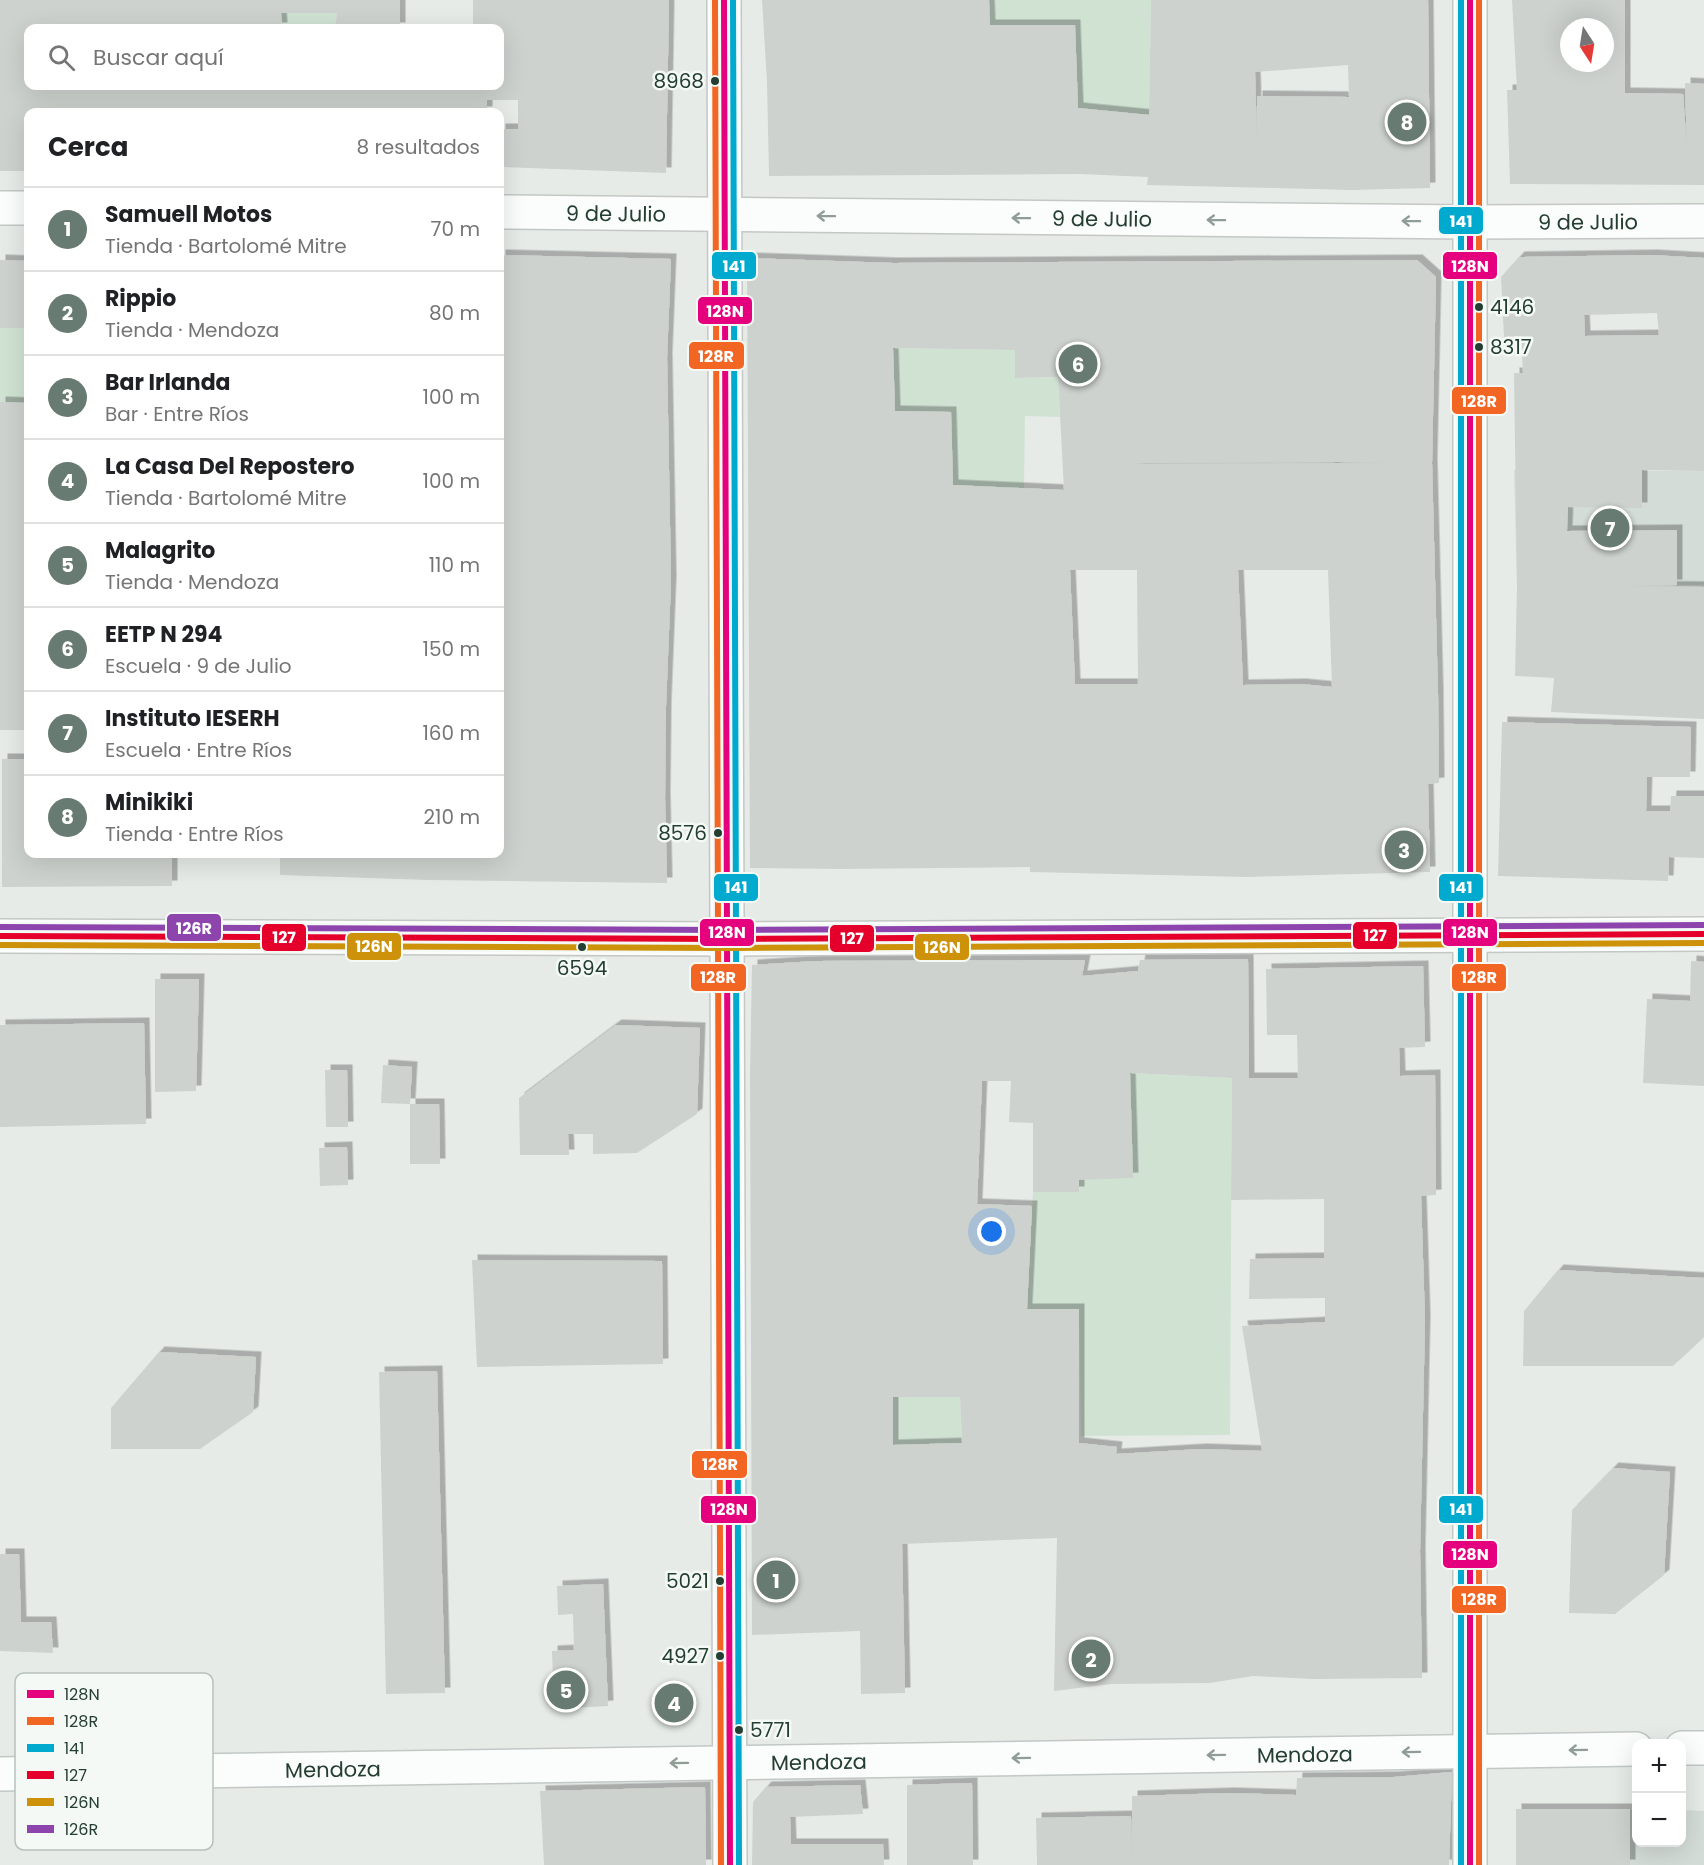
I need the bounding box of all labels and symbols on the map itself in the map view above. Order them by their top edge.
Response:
north arrow [1560,18,1614,72]
place label: 8968 [653,67,704,95]
marker: 8968 [709,75,721,87]
pin: 8 [1388,100,1426,144]
street label: 9 de Julio [566,198,666,228]
street label: 9 de Julio [1052,203,1152,233]
line badge: 141 [1438,206,1484,235]
street label: 9 de Julio [1538,207,1638,236]
one-way arrow [816,210,836,222]
text: 141 [1450,210,1472,233]
one-way arrow [1011,212,1031,224]
one-way arrow [1206,214,1226,225]
one-way arrow [1401,216,1421,227]
line badge: 141 [711,251,757,280]
line badge: 128N [1442,251,1498,280]
text: 141 [723,255,745,278]
text: 128N [1451,255,1489,278]
place label: 4146 [1490,293,1534,321]
line badge: 128N [697,296,753,325]
text: 128N [706,300,744,323]
marker: 4146 [1473,301,1485,313]
place label: 8317 [1490,333,1532,361]
line badge: 128R [688,341,745,370]
marker: 8317 [1473,341,1485,353]
pin: 6 [1058,342,1098,386]
text: 128R [698,345,734,368]
line badge: 128R [1451,386,1507,415]
text: 128R [1461,390,1497,413]
pin: 7 [1590,506,1630,550]
place label: 8576 [658,819,707,847]
marker: 8576 [712,827,724,839]
pin: 3 [1384,828,1424,872]
line badge: 141 [713,873,759,902]
line badge: 141 [1438,873,1484,902]
text: 141 [725,876,747,899]
text: 141 [1450,876,1472,899]
line badge: 126R [166,913,222,942]
text: 126R [176,917,212,940]
line badge: 128N [699,918,755,947]
line badge: 128N [1442,918,1498,947]
text: 128N [708,921,746,944]
line badge: 127 [1352,921,1398,950]
text: 128N [1451,921,1489,944]
line badge: 127 [261,923,307,952]
line badge: 127 [829,924,875,953]
text: 127 [1363,924,1387,947]
text: 127 [272,926,296,949]
text: 127 [840,927,864,950]
line badge: 126N [346,932,402,961]
line badge: 126N [914,933,970,961]
text: 126N [355,935,393,958]
text: 126N [923,936,961,959]
marker: 6594 [576,941,588,953]
place label: 6594 [557,954,607,982]
line badge: 128R [690,963,747,992]
line badge: 128R [1451,963,1507,992]
text: 128R [700,966,736,989]
text: 128R [1461,966,1497,989]
your location [977,1217,1006,1246]
line badge: 128R [691,1450,748,1479]
text: 128R [702,1453,738,1476]
line badge: 128N [700,1495,757,1524]
line badge: 141 [1438,1495,1484,1524]
text: 128N [710,1498,748,1521]
text: 141 [1450,1498,1472,1521]
line badge: 128N [1442,1540,1498,1569]
text: 128N [1451,1543,1489,1566]
pin: 1 [756,1558,796,1602]
place label: 5021 [666,1567,709,1595]
marker: 5021 [714,1575,726,1587]
line badge: 128R [1451,1585,1507,1614]
text: 128R [1461,1588,1497,1611]
pin: 2 [1072,1636,1110,1682]
place label: 4927 [661,1642,709,1670]
marker: 4927 [714,1650,726,1662]
pin: 5 [546,1668,586,1712]
legend [15,1673,213,1850]
pin: 4 [654,1680,694,1726]
text: 128N [64,1683,100,1706]
text: 128R [64,1710,98,1733]
place label: 5771 [750,1716,791,1744]
marker: 5771 [733,1724,745,1736]
text: 141 [64,1737,84,1760]
street label: Mendoza [1257,1739,1353,1769]
one-way arrow [1569,1744,1589,1756]
street label: Mendoza [771,1746,867,1777]
one-way arrow [1402,1746,1422,1758]
one-way arrow [1207,1749,1227,1761]
one-way arrow [1012,1752,1032,1764]
street label: Mendoza [285,1754,381,1784]
one-way arrow [670,1758,690,1769]
text: 127 [64,1764,87,1787]
text: 126N [64,1791,100,1814]
text: 126R [64,1818,98,1841]

